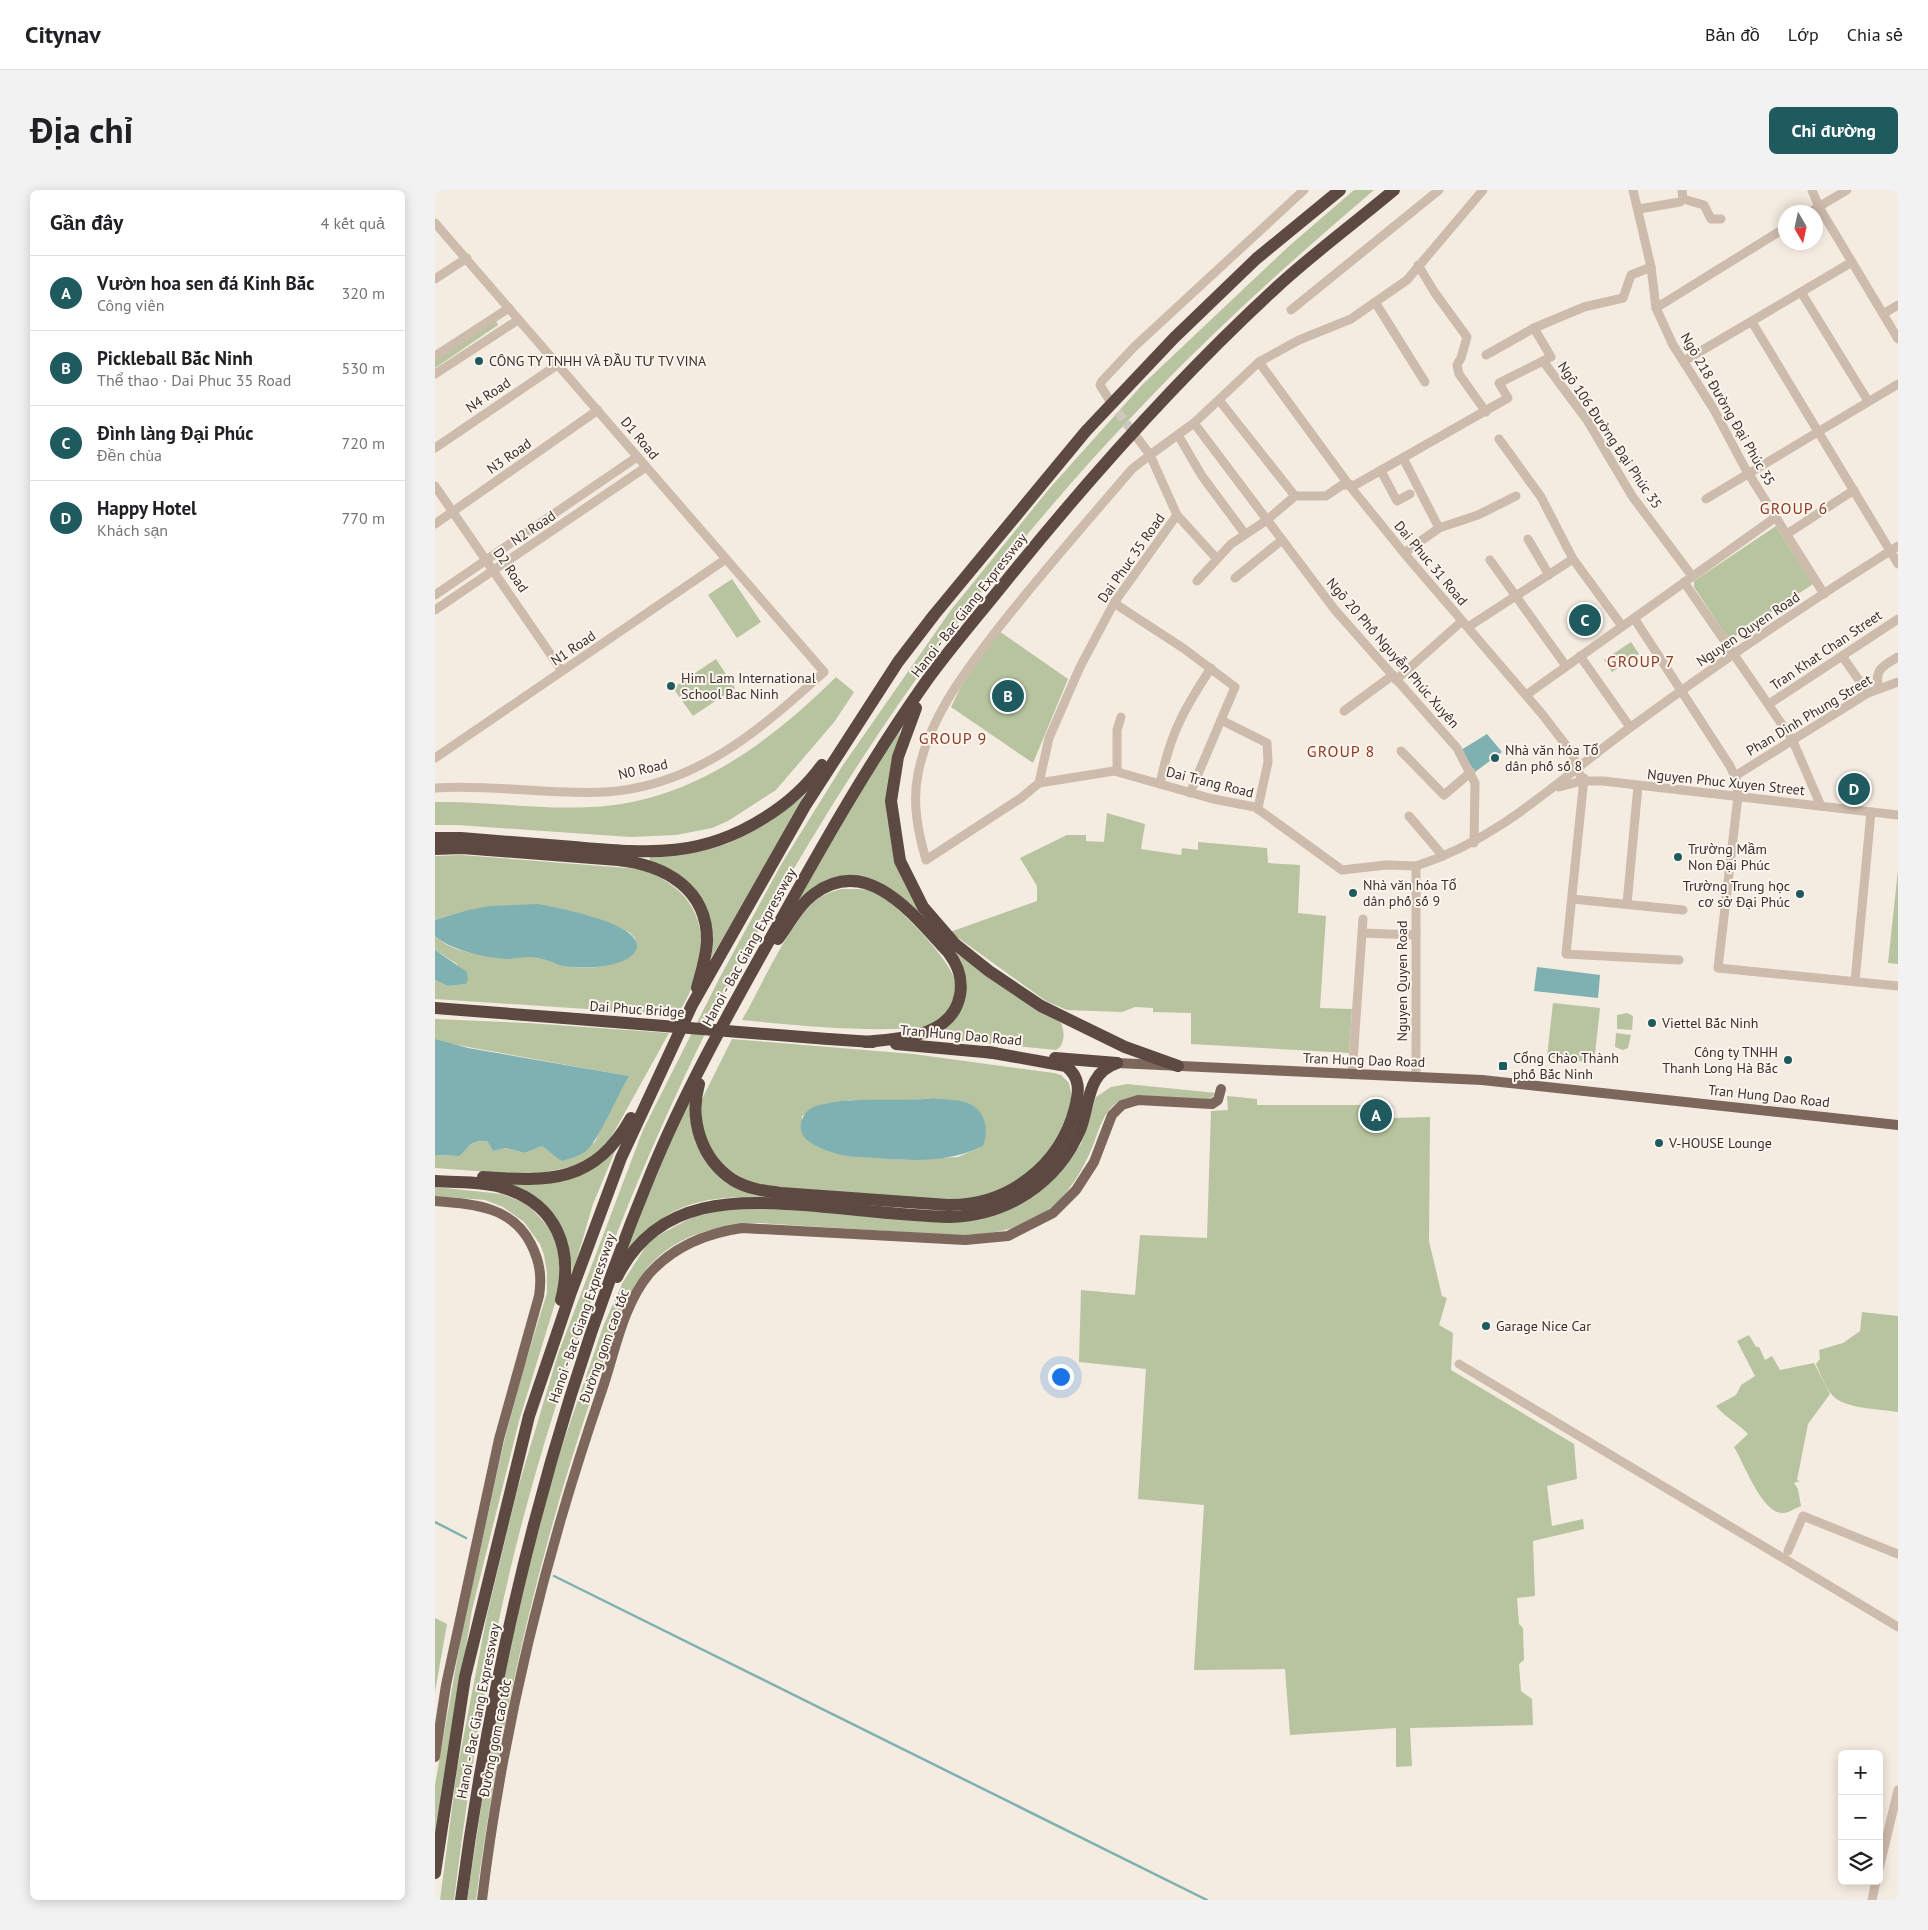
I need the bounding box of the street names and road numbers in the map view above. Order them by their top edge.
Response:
street label: Ngõ 218 Đường Đại Phúc 35 [1677,329,1779,489]
street label: Ngõ 106 Đường Đại Phúc 35 [1554,358,1666,512]
street label: N4 Road [462,373,514,417]
street label: D1 Road [617,413,663,463]
street label: N3 Road [483,434,535,478]
street label: N2 Road [507,506,559,550]
street label: Dai Phuc 35 Road [1094,510,1168,606]
street label: Dai Phuc 31 Road [1390,517,1472,609]
street label: Hanoi - Bac Giang Expressway [907,529,1031,681]
street label: D2 Road [490,544,532,596]
street label: Ngõ 20 Phố Nguyễn Phúc Xuyên [1323,574,1463,732]
street label: Nguyen Quyen Road [1693,588,1803,670]
street label: Tran Khat Chan Street [1767,606,1885,694]
street label: N1 Road [547,626,599,670]
street label: Phan Dinh Phung Street [1743,670,1875,760]
street label: N0 Road [616,755,670,783]
street label: Dai Trang Road [1164,762,1256,802]
street label: Nguyen Phuc Xuyen Street [1646,765,1806,799]
street label: Hanoi - Bac Giang Expressway [698,864,800,1029]
street label: Nguyen Quyen Road [1393,920,1411,1042]
street label: Dai Phuc Bridge [589,997,685,1021]
street label: Tran Hung Dao Road [899,1021,1023,1049]
street label: Tran Hung Dao Road [1303,1049,1425,1071]
street label: Tran Hung Dao Road [1707,1081,1831,1111]
street label: Hanoi - Bac Giang Expressway [544,1230,620,1405]
street label: Đường gom cao tốc [575,1287,633,1406]
street label: Hanoi - Bac Giang Expressway [452,1621,504,1800]
street label: Đường gom cao tốc [475,1678,515,1799]

